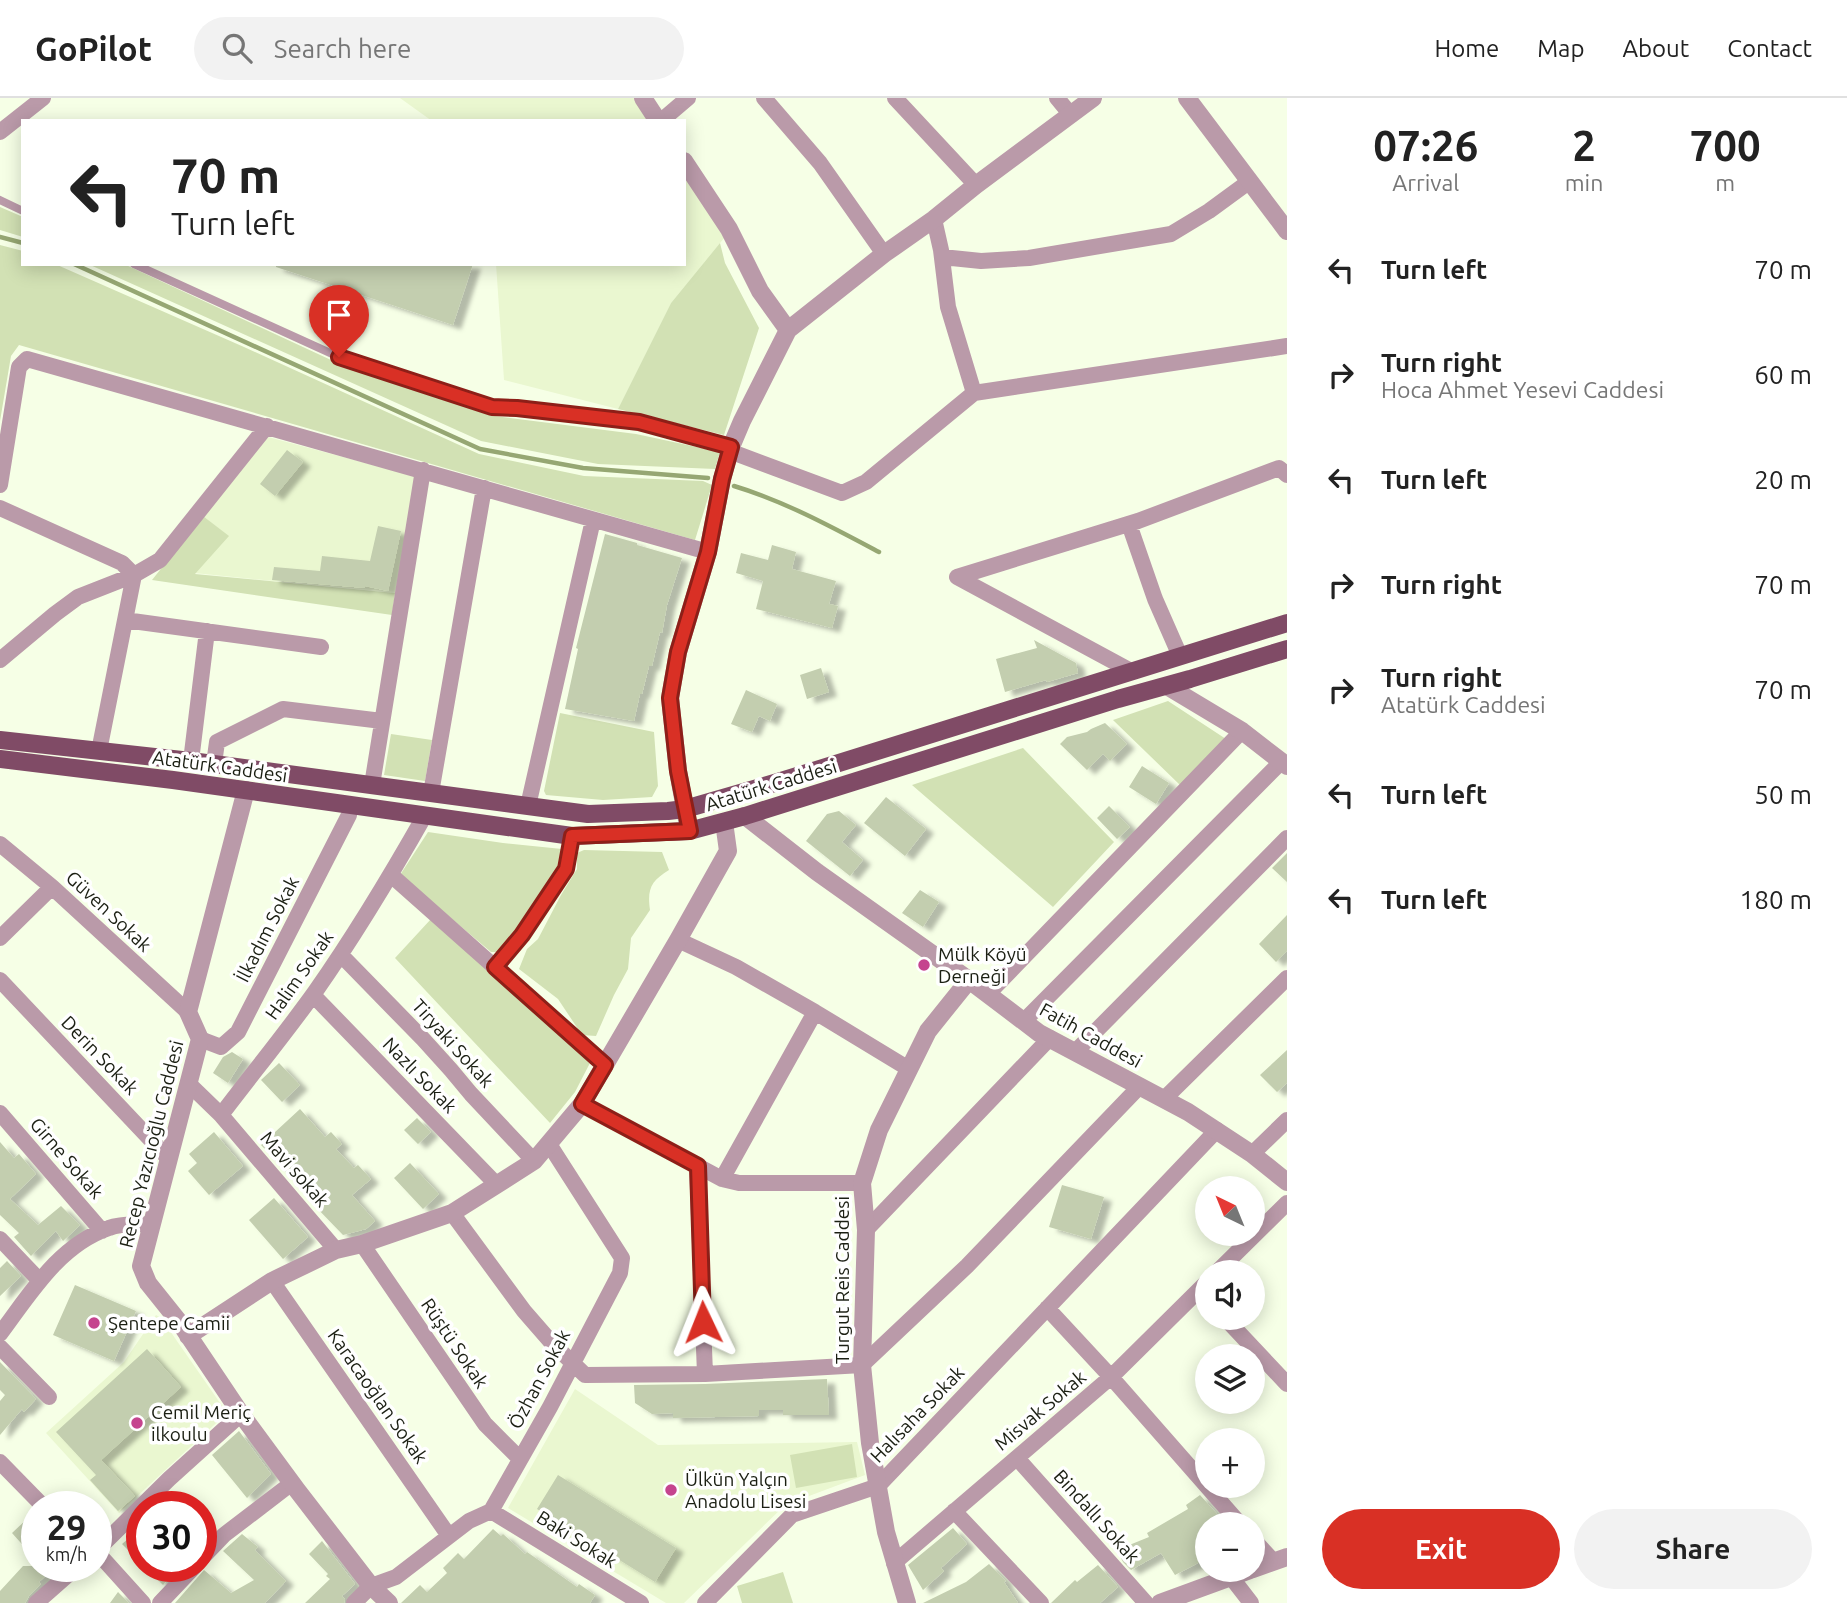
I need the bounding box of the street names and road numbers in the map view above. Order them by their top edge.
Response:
street label: Atatürk Caddesi [151,746,289,786]
street label: Atatürk Caddesi [703,755,839,815]
street label: Güven Sokak [62,866,156,956]
street label: İlkadım Sokak [231,872,303,986]
street label: Halim Sokak [260,926,338,1024]
street label: Tiryaki Sokak [408,995,498,1092]
street label: Fatih Caddesi [1036,998,1146,1072]
street label: Derin Sokak [57,1011,143,1099]
street label: Nazlı Sokak [379,1033,462,1117]
street label: Recep Yazıcıoğlu Caddesi [115,1038,187,1250]
street label: Girne Sokak [26,1113,108,1203]
street label: Mavi sokak [256,1127,334,1212]
street label: Turgut Reis Caddesi [831,1196,853,1364]
street label: Rüştü Sokak [417,1294,493,1392]
street label: Karacaoğlan Sokak [323,1325,433,1468]
street label: Özhan Sokak [504,1325,575,1432]
street label: Halısaha Sokak [865,1361,969,1467]
street label: Misvak Sokak [990,1365,1090,1455]
street label: Bindallı Sokak [1050,1465,1145,1567]
street label: Baki Sokak [533,1506,622,1572]

